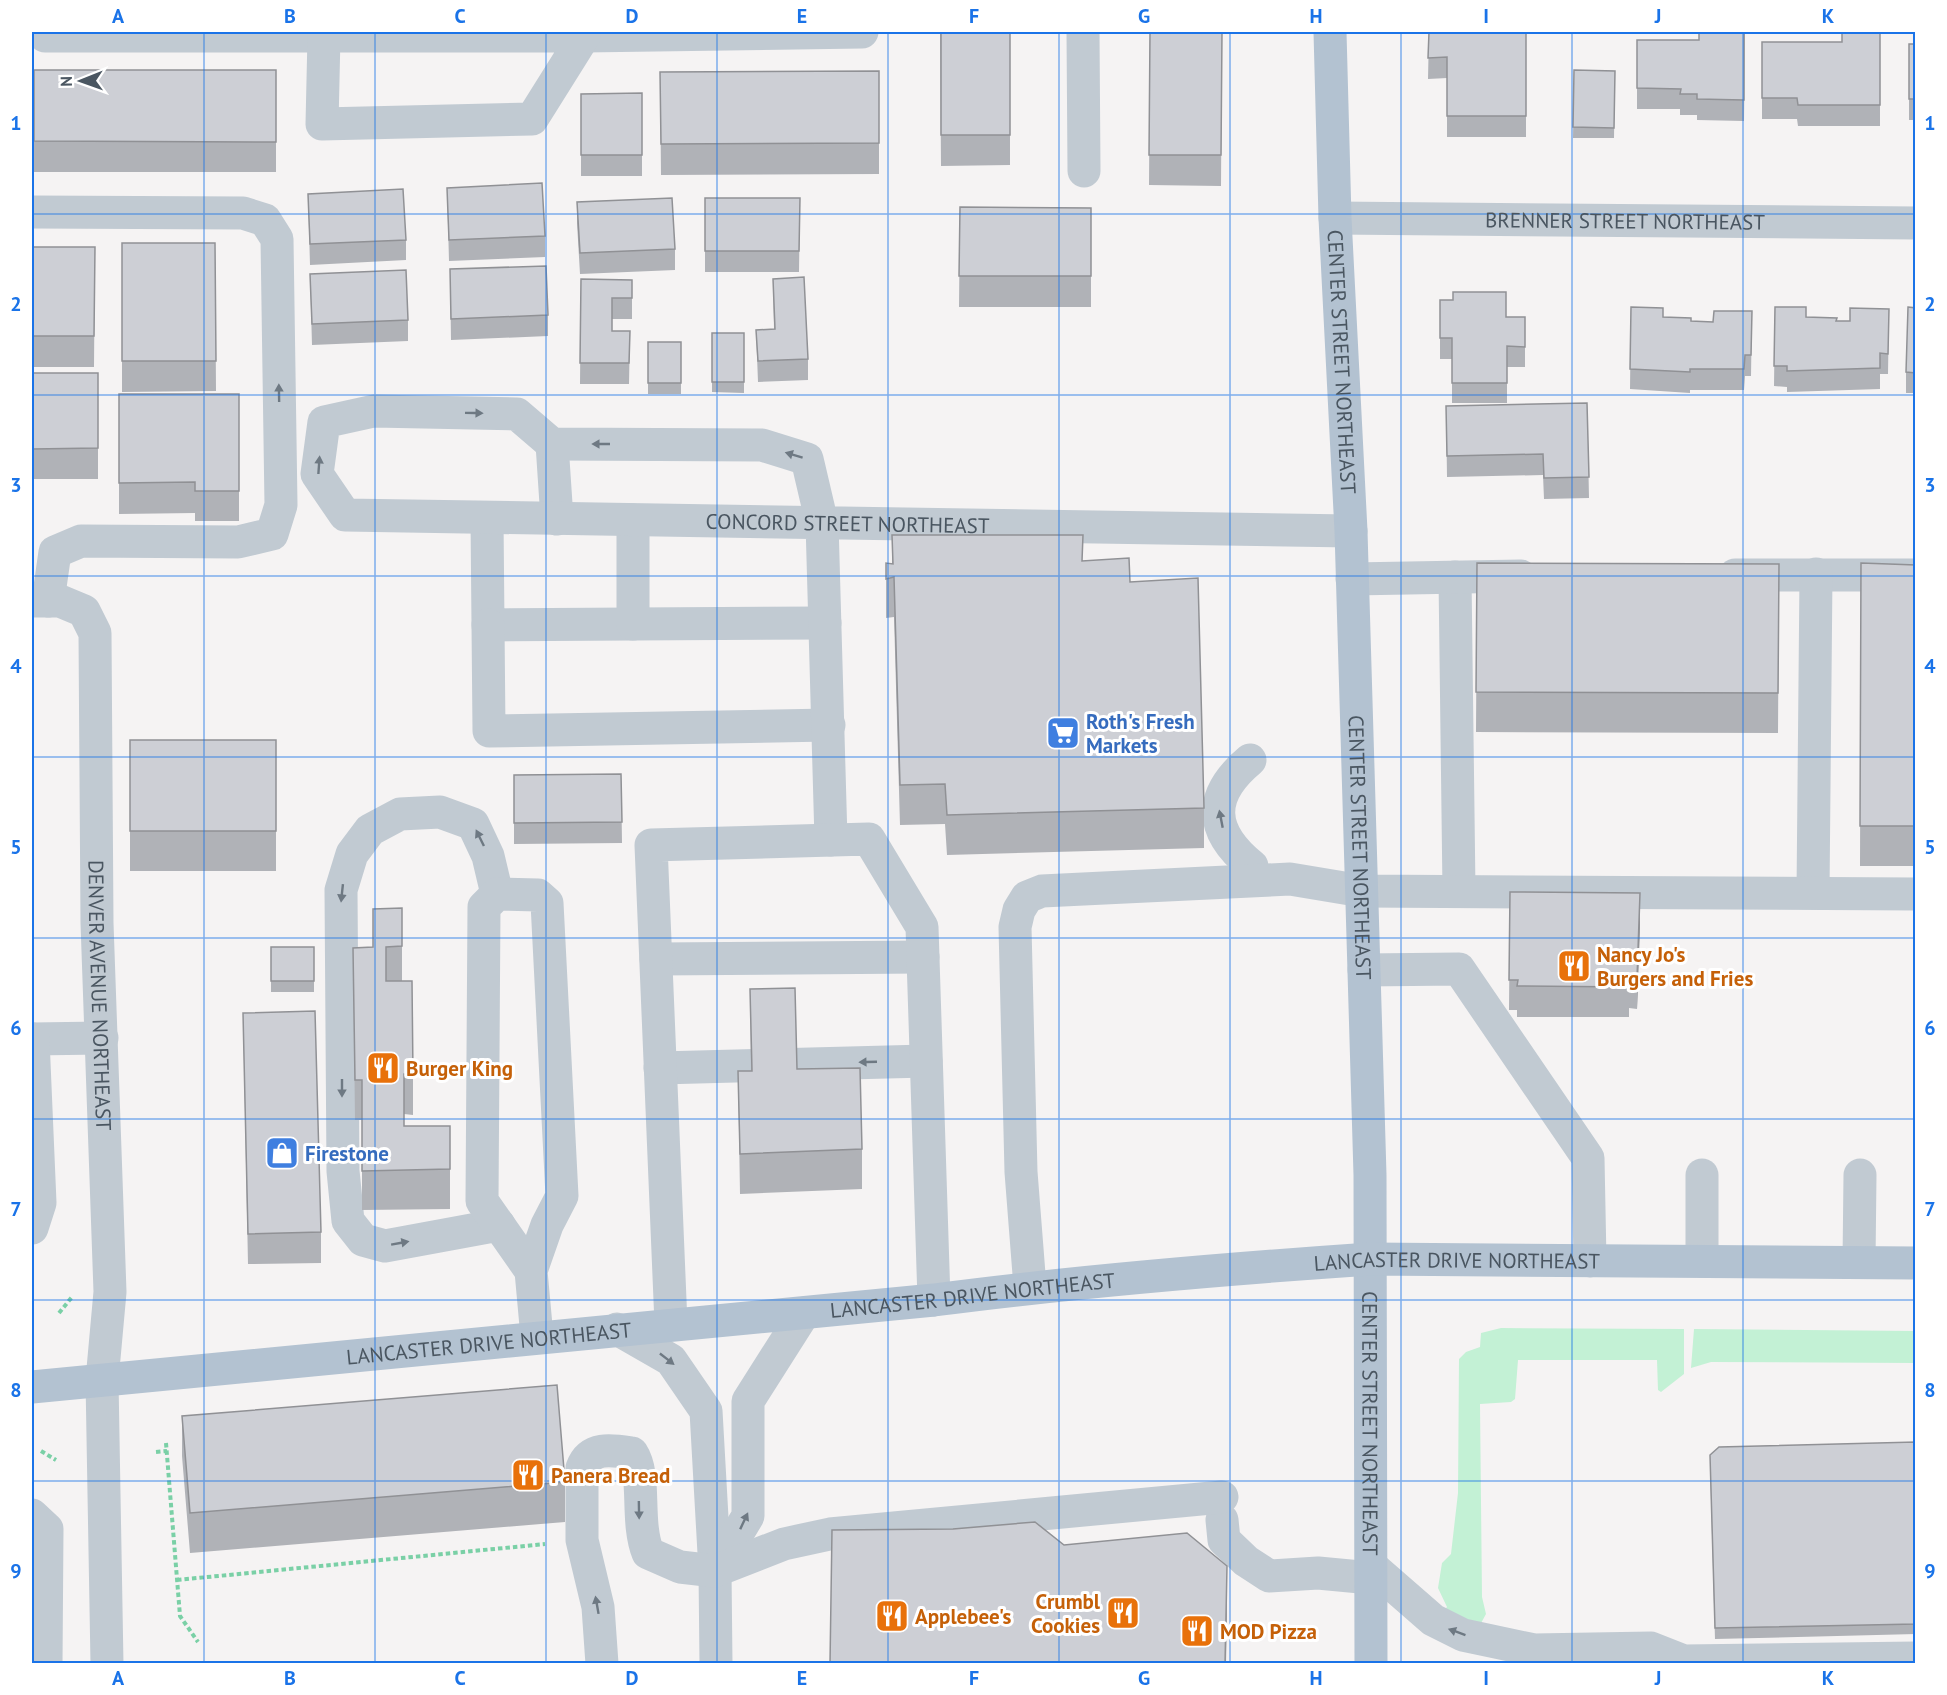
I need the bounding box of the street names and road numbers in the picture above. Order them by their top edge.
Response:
street label: BRENNER STREET NORTHEAST [1485,206,1765,235]
street label: CENTER STREET NORTHEAST [1322,229,1363,495]
street label: CONCORD STREET NORTHEAST [705,507,990,539]
street label: CENTER STREET NORTHEAST [1343,715,1378,980]
street label: DENVER AVENUE NORTHEAST [83,860,118,1132]
street label: LANCASTER DRIVE NORTHEAST [1313,1245,1600,1276]
street label: LANCASTER DRIVE NORTHEAST [829,1266,1117,1323]
street label: CENTER STREET NORTHEAST [1357,1291,1384,1556]
street label: LANCASTER DRIVE NORTHEAST [345,1316,633,1370]

